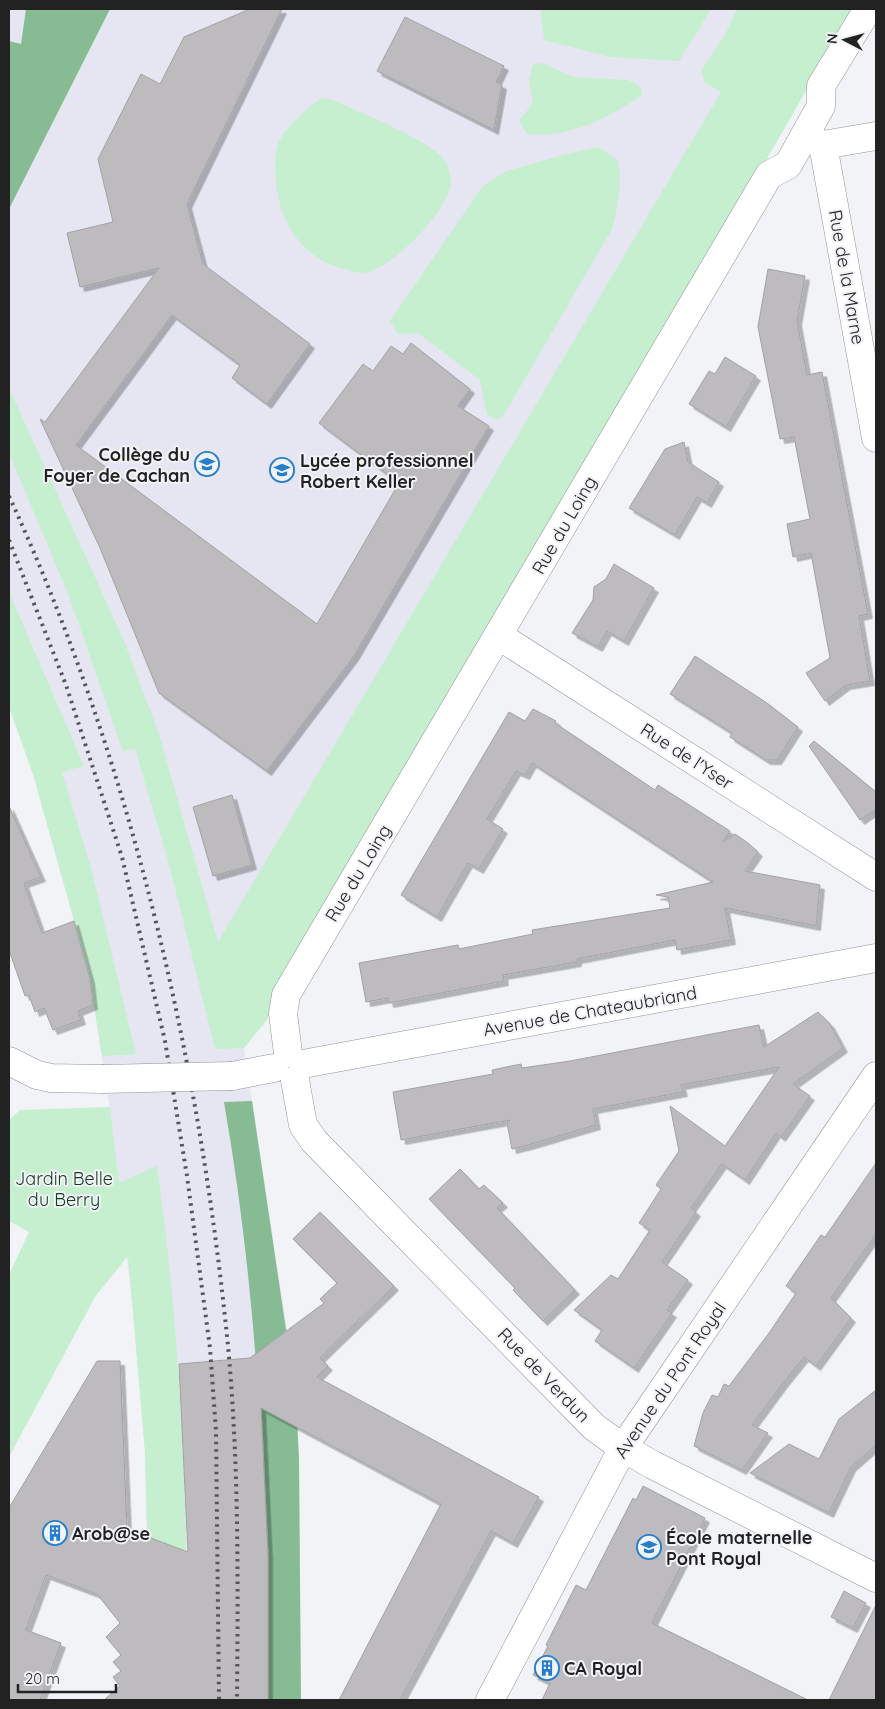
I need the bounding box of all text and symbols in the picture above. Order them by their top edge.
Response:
north arrow [820,15,870,65]
text: N [823,33,842,45]
street label: Rue de la Marne [824,208,870,346]
place label: Collège du Foyer de Cachan [43,443,190,487]
place label: Lycée professionnel Robert Keller [300,449,474,493]
school or university icon: Collège du Foyer de Cachan [194,451,220,477]
school or university icon: Lycée professionnel Robert Keller [269,457,295,483]
street label: Rue du Loing [527,472,601,578]
street label: Rue de l'Yser [636,718,738,794]
street label: Rue du Loing [320,820,396,926]
street label: Avenue de Chateaubriand [481,981,699,1041]
park label: Jardin Belle du Berry [15,1167,113,1211]
street label: Avenue du Pont Royal [609,1297,731,1463]
street label: Rue de Verdun [493,1323,595,1427]
building icon: Arob@se [42,1520,68,1546]
place label: Arob@se [72,1522,150,1545]
place label: École maternelle Pont Royal [666,1526,812,1570]
school or university icon: École maternelle Pont Royal [636,1534,662,1560]
building icon: CA Royal [534,1655,560,1681]
place label: CA Royal [564,1657,642,1680]
scale bar [18,1662,115,1694]
text: 20 m [25,1669,60,1688]

